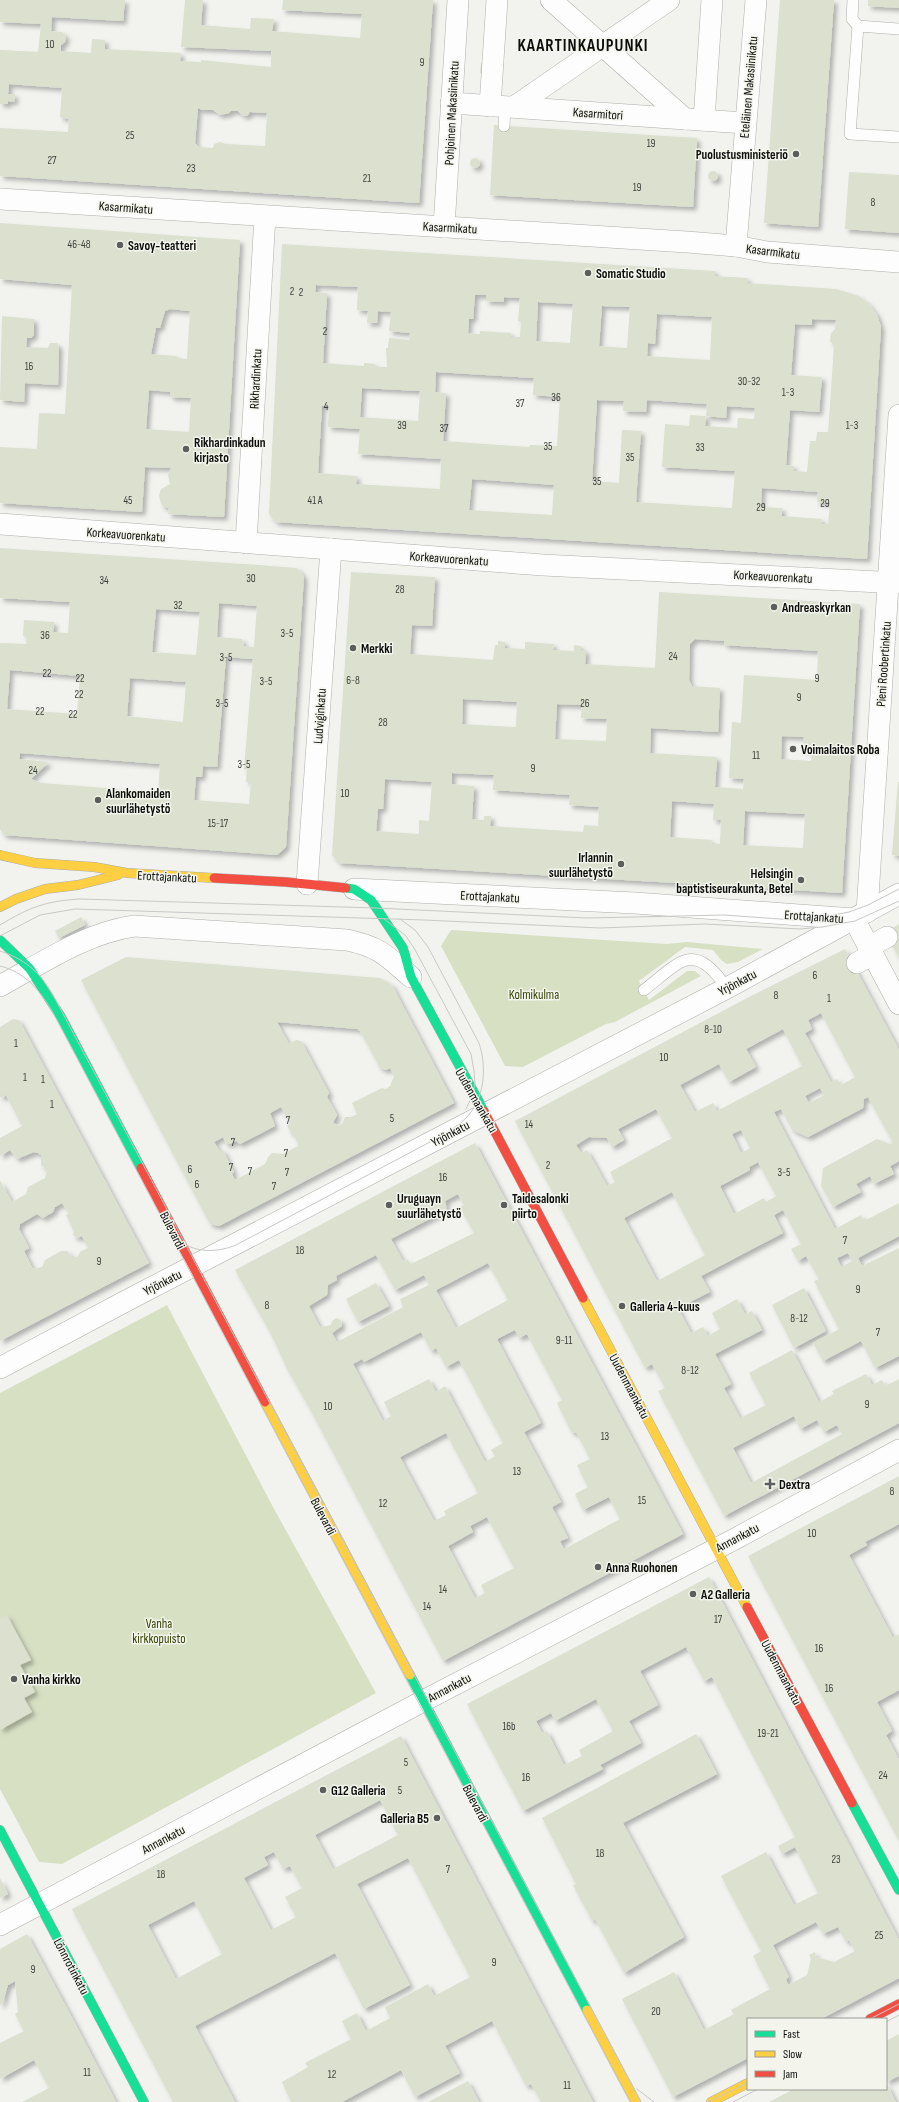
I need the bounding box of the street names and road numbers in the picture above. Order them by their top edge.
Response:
street label: Eteläinen Makasiinikatu [737,35,761,139]
street label: Pohjoinen Makasiinikatu [441,60,463,166]
street label: Kasarmitori [572,104,624,124]
street label: Kasarmikatu [98,198,154,218]
street label: Kasarmikatu [422,219,477,237]
street label: Kasarmikatu [745,241,801,263]
street label: Rikhardinkatu [246,349,266,410]
street label: Korkeavuorenkatu [86,524,166,546]
street label: Korkeavuorenkatu [409,548,489,570]
street label: Korkeavuorenkatu [733,567,813,587]
street label: Pieni Roobertinkatu [873,621,895,707]
street label: Ludviginkatu [310,688,330,744]
street label: Erottajankatu [137,867,197,887]
street label: Erottajankatu [460,887,520,907]
street label: Erottajankatu [784,907,844,927]
street label: Yrjönkatu [715,966,759,1000]
street label: Uudenmaankatu [451,1066,501,1135]
street label: Yrjönkatu [428,1117,472,1151]
street label: Bulevardi [156,1209,188,1252]
street label: Yrjönkatu [140,1266,184,1299]
street label: Uudenmaankatu [605,1351,653,1422]
street label: Bulevardi [307,1495,340,1538]
street label: Annankatu [712,1520,762,1556]
street label: Uudenmaankatu [757,1637,805,1708]
street label: Annankatu [424,1670,474,1706]
street label: Bulevardi [459,1782,492,1825]
street label: Annankatu [138,1822,188,1858]
street label: Lönnrotinkatu [50,1936,93,1997]

